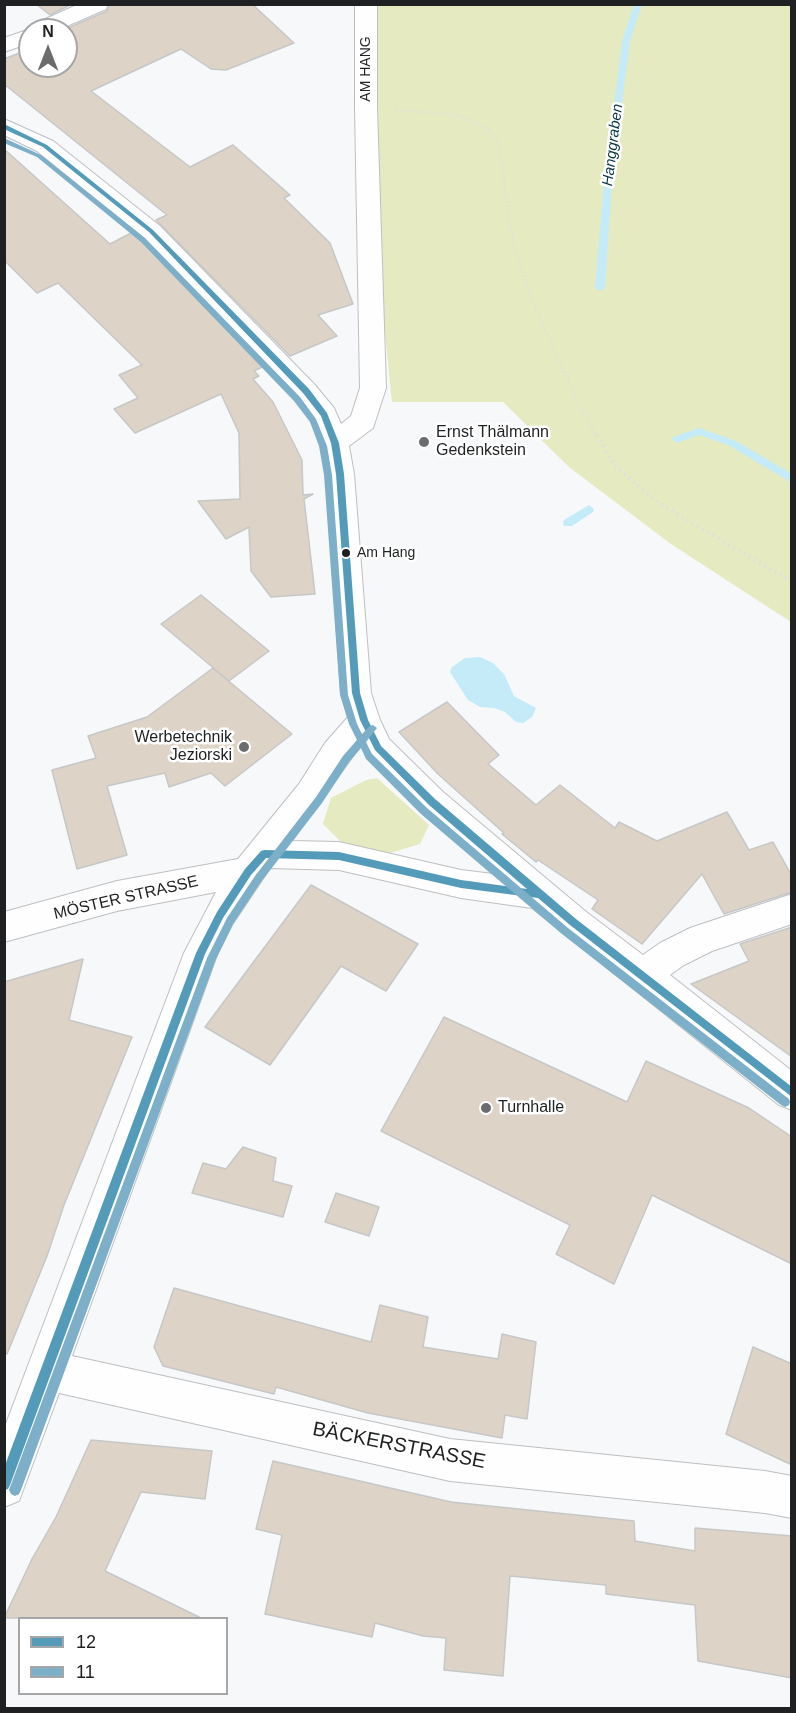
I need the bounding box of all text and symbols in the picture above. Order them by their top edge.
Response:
north arrow [18,18,78,78]
text: N [42,23,54,40]
street label: AM HANG [358,36,374,102]
water label: Hanggraben [599,103,627,187]
place label: Ernst Thälmann Gedenkstein [436,423,549,461]
marker: Ernst Thälmann Gedenkstein [417,435,431,449]
place label: Am Hang [357,545,415,561]
marker: Am Hang [340,547,352,559]
place label: Werbetechnik Jeziorski [134,728,232,766]
marker: Werbetechnik Jeziorski [237,740,251,754]
street label: MÖSTER STRASSE [52,872,200,924]
place label: Turnhalle [498,1098,564,1118]
marker: Turnhalle [479,1101,493,1115]
street label: BÄCKERSTRASSE [311,1417,487,1475]
legend [18,1617,228,1695]
text: 12 [76,1632,96,1652]
text: 11 [76,1662,95,1682]

